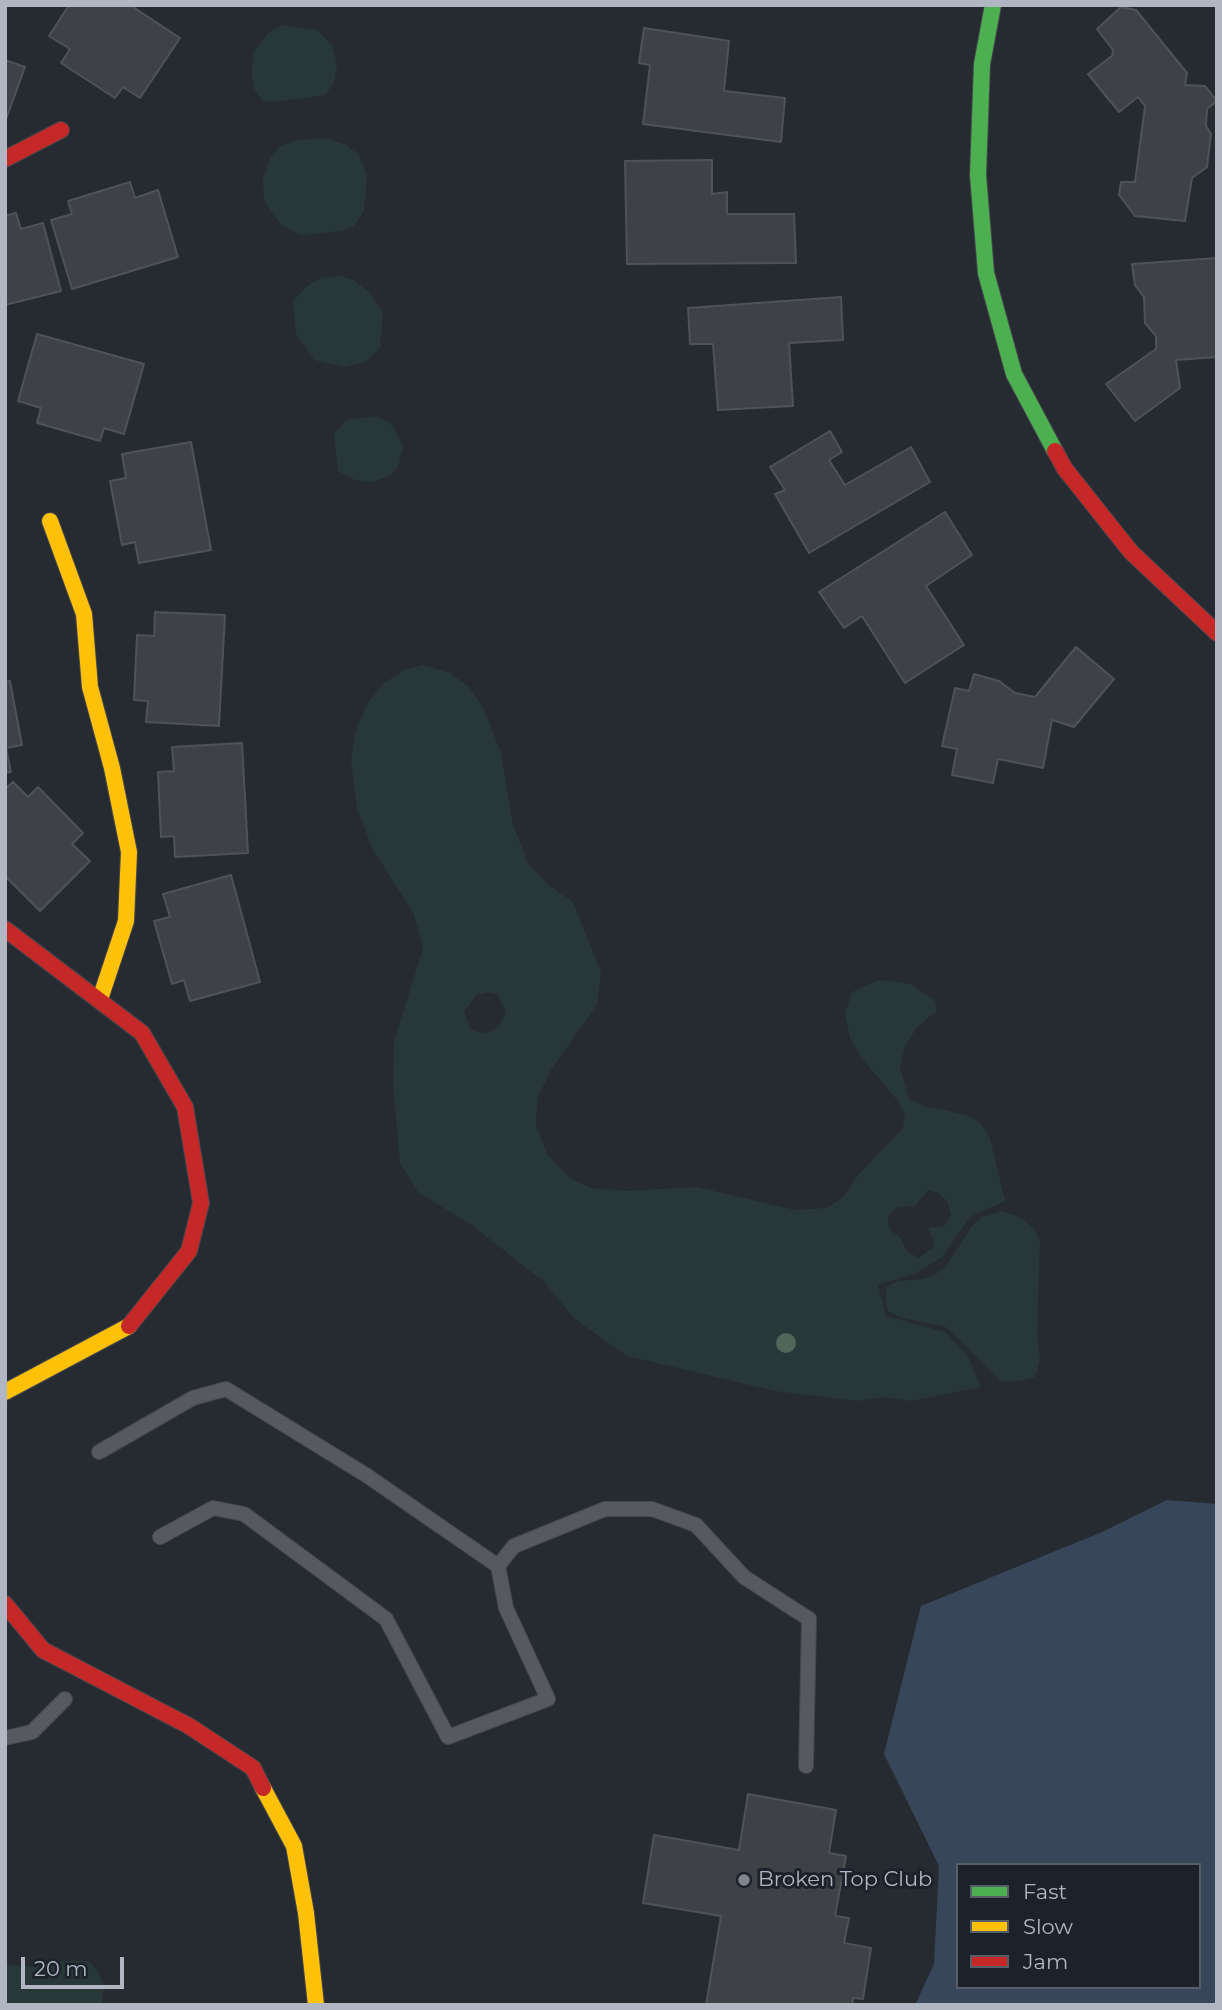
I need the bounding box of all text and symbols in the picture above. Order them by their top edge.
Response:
legend [956,1863,1201,1989]
place label: Broken Top Club [758,1867,932,1893]
marker: Broken Top Club [736,1872,752,1888]
text: Fast [1023,1879,1067,1904]
text: Slow [1023,1914,1073,1939]
scale bar [24,1944,128,1988]
text: Jam [1023,1949,1068,1974]
text: 20 m [34,1956,88,1981]

